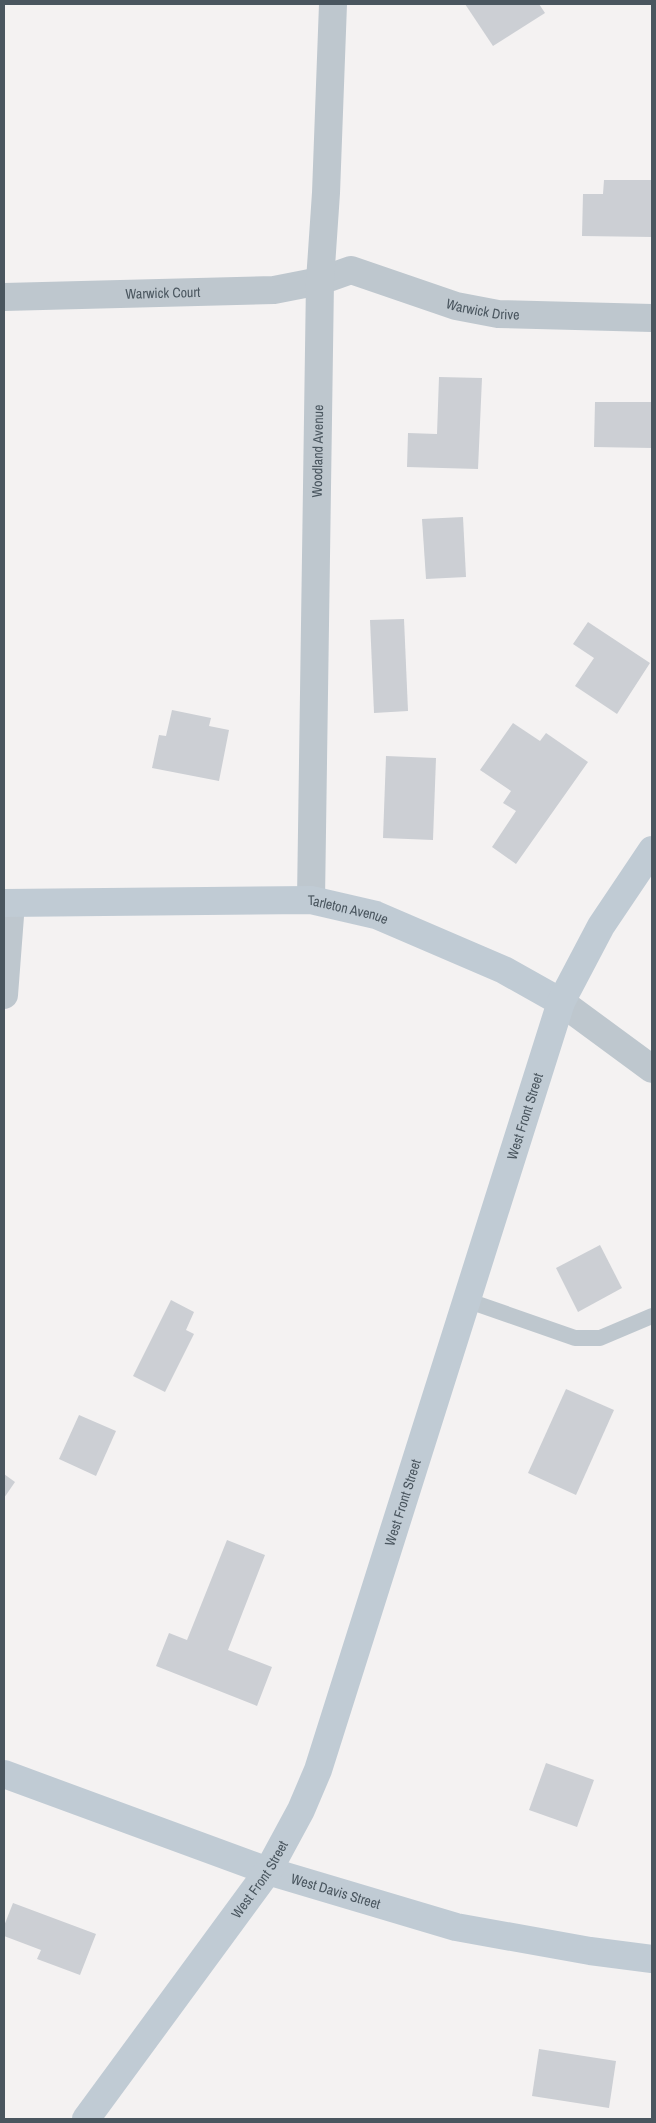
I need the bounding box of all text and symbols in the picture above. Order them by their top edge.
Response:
street label: Warwick Court [125,283,201,303]
street label: Warwick Drive [444,294,520,324]
street label: Woodland Avenue [308,404,327,498]
street label: Tarleton Avenue [308,891,391,928]
street label: West Front Street [503,1071,547,1162]
street label: West Front Street [380,1457,425,1548]
street label: West Front Street [227,1837,292,1922]
street label: West Davis Street [289,1869,383,1913]

